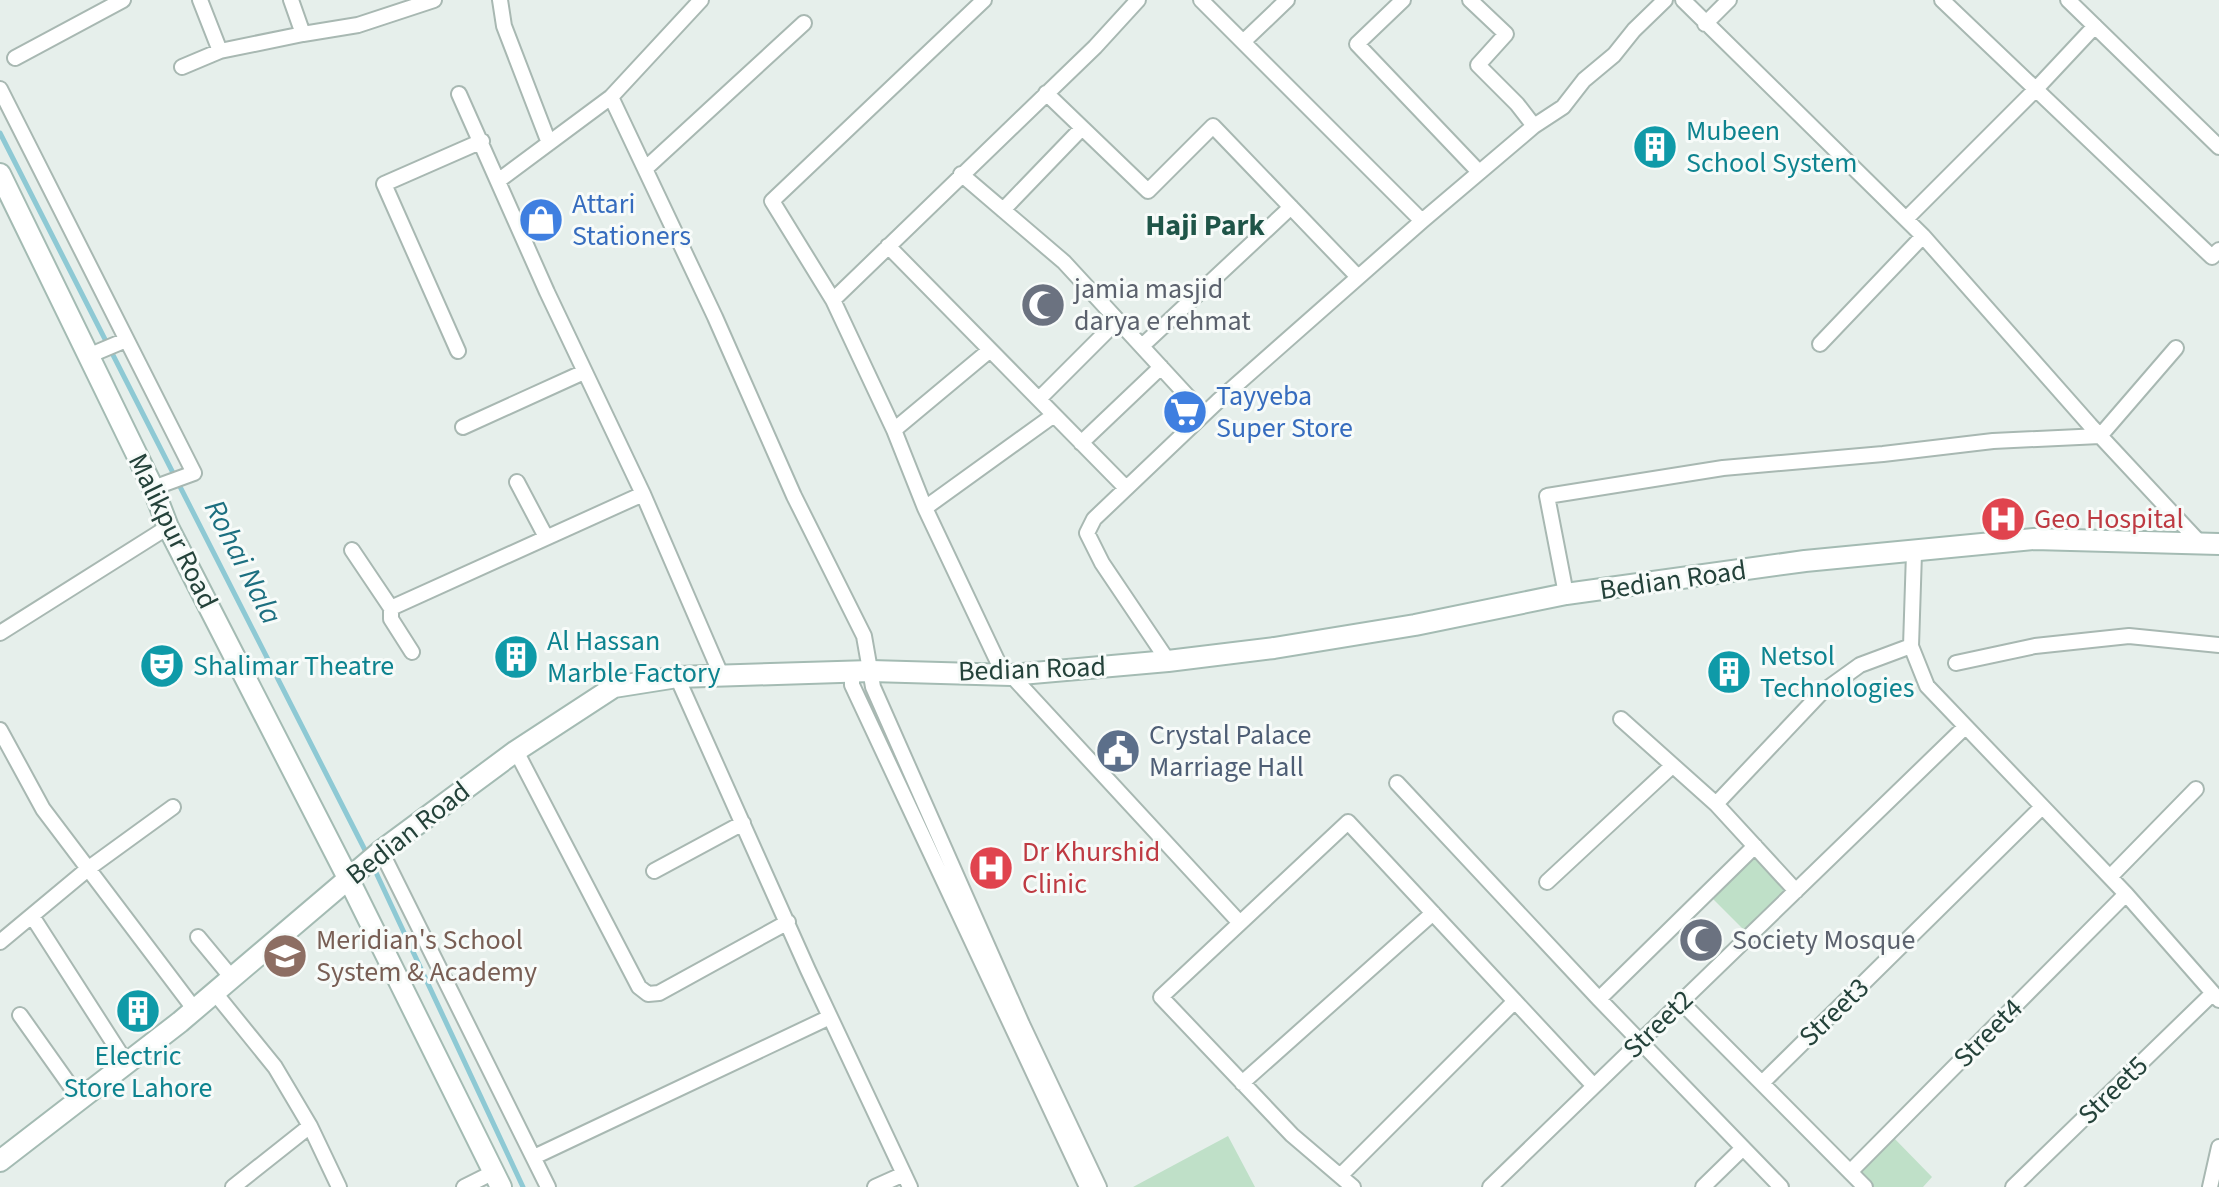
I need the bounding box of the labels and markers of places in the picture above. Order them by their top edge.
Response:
place label: Mubeen School System [1686,111,1857,183]
building icon: Mubeen School System [1631,123,1679,171]
place label: Attari Stationers [572,184,691,256]
shop icon: Attari Stationers [517,196,565,244]
place label: jamia masjid darya e rehmat [1072,269,1251,341]
mosque icon: jamia masjid darya e rehmat [1019,281,1067,329]
place label: Tayyeba Super Store [1216,376,1353,448]
supermarket icon: Tayyeba Super Store [1161,388,1209,436]
hospital icon: Geo Hospital [1979,495,2027,543]
place label: Geo Hospital [2034,499,2184,539]
place label: Al Hassan Marble Factory [547,621,721,693]
building icon: Al Hassan Marble Factory [492,633,540,681]
place label: Netsol Technologies [1760,636,1914,708]
theatre icon: Shalimar Theatre [138,642,186,690]
place label: Shalimar Theatre [193,646,394,686]
building icon: Netsol Technologies [1705,648,1753,696]
place label: Crystal Palace Marriage Hall [1149,715,1311,787]
public building icon: Crystal Palace Marriage Hall [1094,727,1142,775]
place label: Dr Khurshid Clinic [1022,832,1160,904]
hospital icon: Dr Khurshid Clinic [967,844,1015,892]
mosque icon: Society Mosque [1677,916,1725,964]
place label: Meridian's School System & Academy [316,920,537,992]
place label: Society Mosque [1732,920,1915,960]
school or university icon: Meridian's School System & Academy [261,932,309,980]
building icon: Electric Store Lahore [114,987,162,1035]
place label: Electric Store Lahore [64,1036,212,1108]

